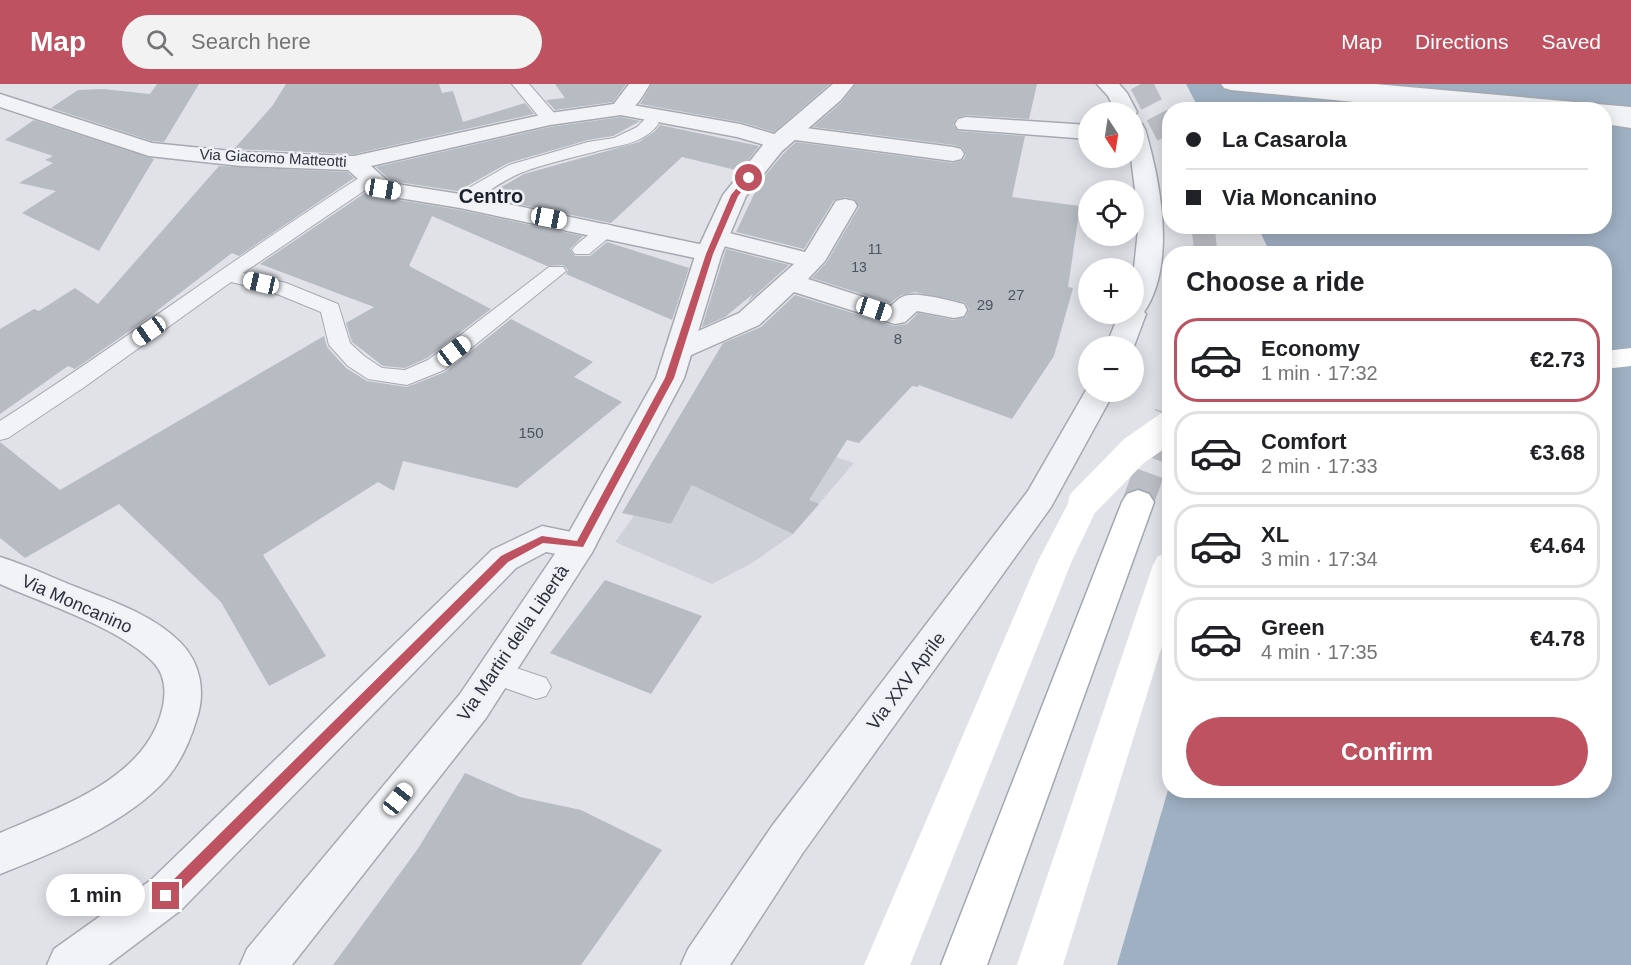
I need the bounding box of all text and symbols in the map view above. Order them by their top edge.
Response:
search box [122,15,542,69]
text: Map [30,26,86,57]
icon: search [143,26,176,59]
text: Search here [191,29,311,54]
text: Map [1341,30,1382,53]
text: Directions [1415,30,1508,53]
text: Saved [1541,30,1601,53]
north arrow [1078,102,1144,168]
map controls [1078,102,1144,402]
text: La Casarola [1222,127,1347,152]
street label: Via Giacomo Matteotti [199,145,347,170]
route start [735,164,762,191]
car [364,177,402,201]
button: locate [1078,180,1144,246]
district label: Centro [459,185,523,207]
text: Via Moncanino [1222,185,1377,210]
car [530,206,568,230]
house number: 11 [868,241,882,257]
button: + [1078,258,1144,324]
house number: 13 [851,259,867,275]
text: Choose a ride [1186,267,1365,297]
car [241,270,281,296]
house number: 27 [1008,286,1024,303]
car [854,295,894,323]
house number: 29 [977,296,993,313]
car [129,313,169,349]
house number: 8 [894,330,902,347]
car [434,333,474,369]
icon: car [1189,333,1243,387]
button: − [1078,336,1144,402]
text: Economy [1261,336,1360,361]
text: €2.73 [1530,347,1585,372]
text: 1 min · 17:32 [1261,362,1378,384]
house number: 150 [518,424,544,441]
icon: car [1189,426,1243,480]
text: Comfort [1261,429,1347,454]
text: €3.68 [1530,440,1585,465]
text: 2 min · 17:33 [1261,455,1378,477]
icon: car [1189,519,1243,573]
text: XL [1261,522,1289,547]
text: €4.64 [1530,533,1585,558]
text: 3 min · 17:34 [1261,548,1378,570]
street label: Via Martiri della Libertà [453,560,573,725]
street label: Via Moncanino [19,571,135,637]
icon: car [1189,612,1243,666]
text: Green [1261,615,1325,640]
text: €4.78 [1530,626,1585,651]
street label: Via XXV Aprile [863,628,949,734]
text: 4 min · 17:35 [1261,641,1378,663]
button: Confirm [1186,717,1588,786]
car [380,779,416,819]
callout: 1 min [46,875,145,917]
route end [152,882,179,909]
text: 1 min [69,884,122,906]

